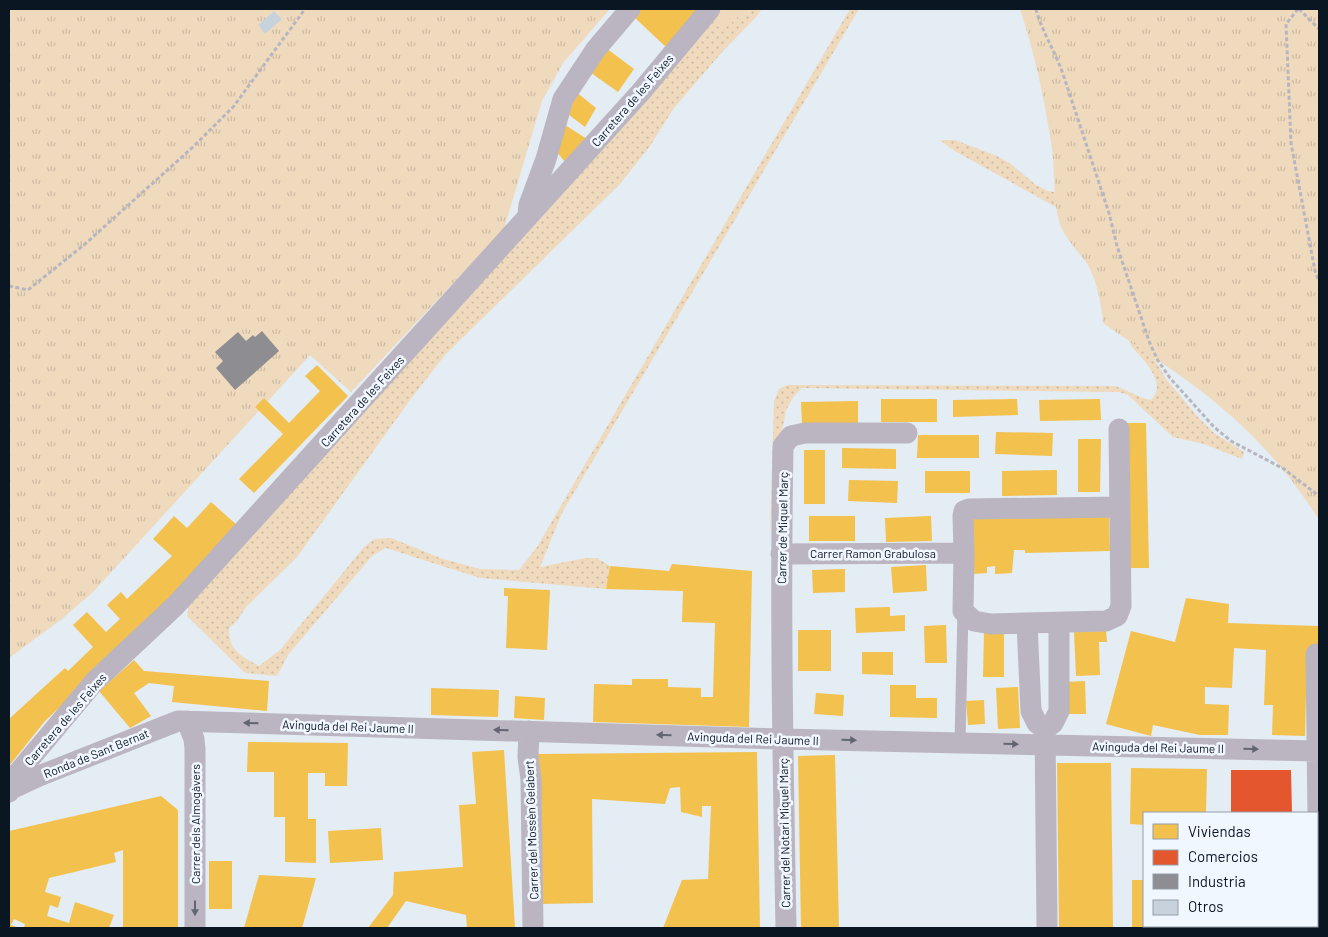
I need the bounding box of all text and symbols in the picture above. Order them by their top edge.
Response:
street label: Carretera de les Feixes [588,51,676,149]
street label: Carretera de les Feixes [317,352,407,449]
street label: Carrer de Miquel Març [774,472,790,584]
street label: Carrer Ramon Grabulosa [810,546,936,560]
street label: Carretera de les Feixes [21,670,109,768]
street label: Avinguda del Rei Jaume II [282,717,414,735]
one-way arrow [243,719,259,727]
street label: Ronda de Sant Bernat [41,725,151,781]
one-way arrow [493,726,509,734]
street label: Avinguda del Rei Jaume II [687,729,819,747]
one-way arrow [655,731,671,739]
one-way arrow [841,736,857,744]
street label: Avinguda del Rei Jaume II [1092,739,1224,755]
one-way arrow [1003,740,1019,748]
one-way arrow [1243,746,1259,754]
street label: Carrer del Notari Miquel Març [776,758,792,908]
street label: Carrer del Mossèn Gelabert [522,760,540,900]
street label: Carrer dels Almogàvers [188,764,202,884]
legend [1143,812,1318,927]
text: Viviendas [1188,822,1251,840]
text: Comercios [1188,847,1258,865]
text: Industria [1188,872,1246,890]
text: Otros [1188,897,1224,915]
one-way arrow [191,901,199,917]

